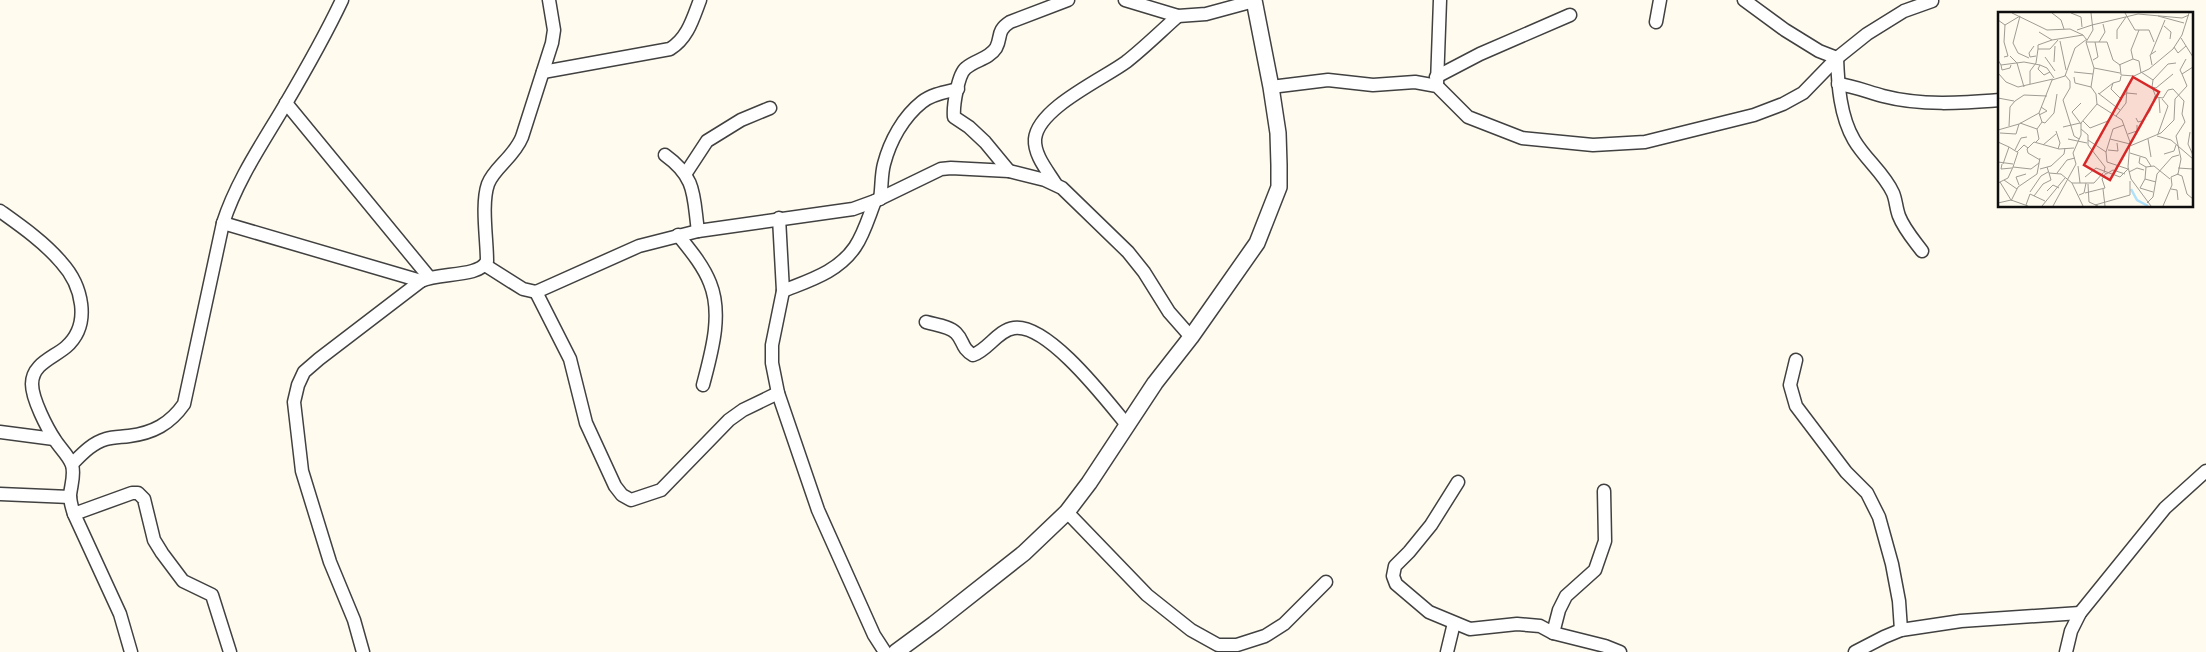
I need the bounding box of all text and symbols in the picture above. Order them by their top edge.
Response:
inset map [1998,12,2194,208]

